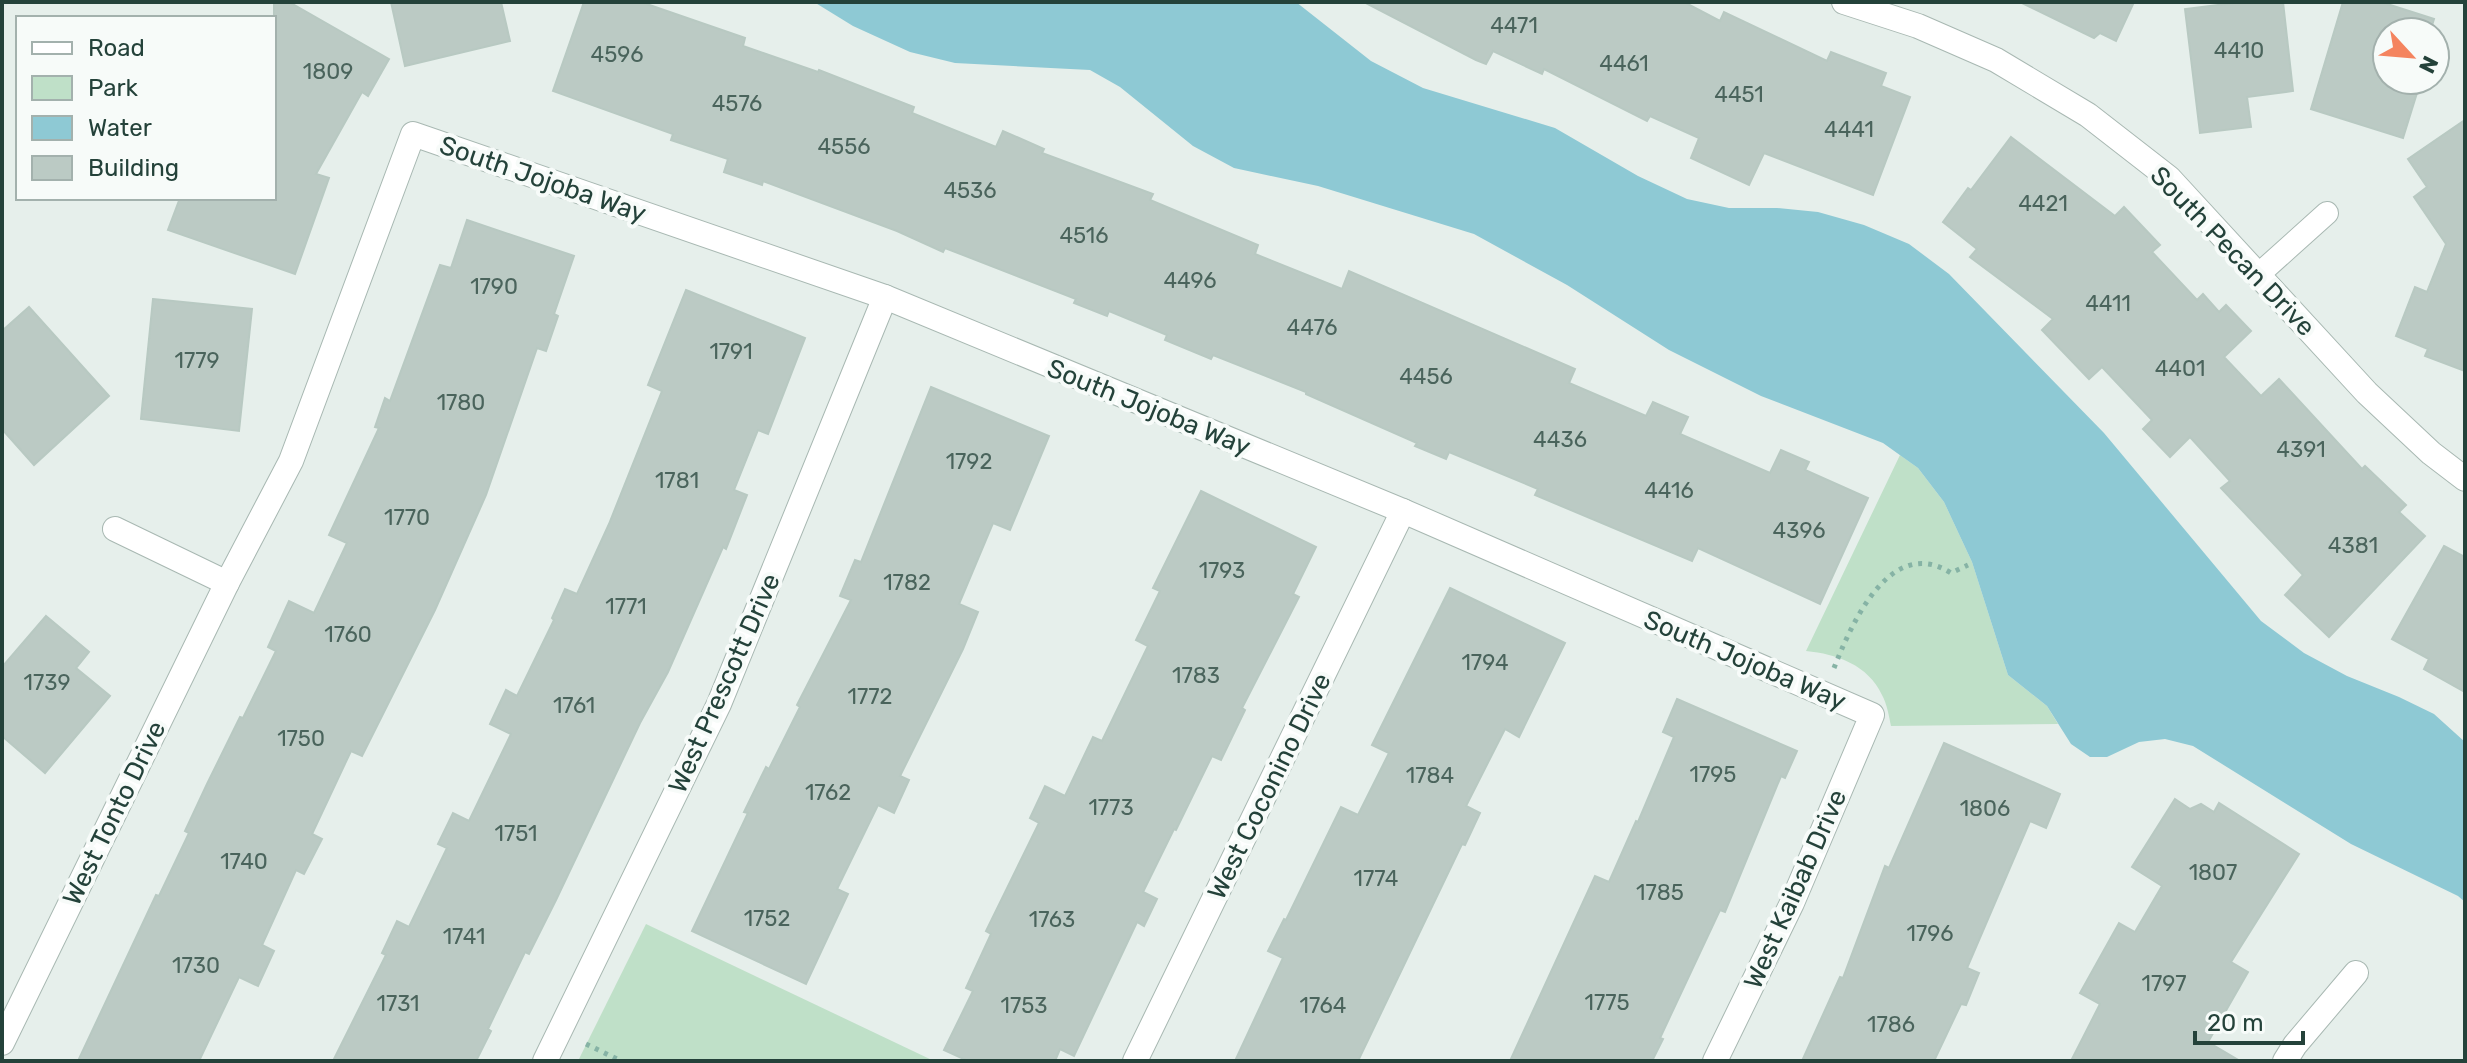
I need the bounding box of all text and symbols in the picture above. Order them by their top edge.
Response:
house number: 4471 [1490,12,1538,39]
legend [16,16,276,200]
north arrow [2371,16,2451,96]
text: Road [88,34,145,62]
house number: 4410 [2214,37,2264,64]
house number: 4596 [591,41,643,68]
house number: 4461 [1599,50,1649,77]
text: N [2413,52,2444,78]
house number: 1809 [303,58,353,85]
text: Park [88,74,139,102]
house number: 4451 [1714,81,1764,108]
house number: 4576 [712,90,762,117]
text: Water [88,114,152,142]
house number: 4441 [1824,116,1874,143]
street label: South Jojoba Way [435,130,650,229]
house number: 4556 [817,133,871,160]
text: Building [88,154,179,182]
street label: South Pecan Drive [2144,160,2321,343]
house number: 4536 [943,177,997,204]
house number: 4421 [2018,190,2068,217]
house number: 4516 [1059,222,1109,249]
house number: 4496 [1163,267,1217,294]
house number: 1790 [470,273,518,300]
house number: 4411 [2085,290,2131,317]
house number: 4476 [1287,314,1337,341]
house number: 1791 [709,338,753,365]
house number: 1779 [174,347,220,374]
street label: South Jojoba Way [1043,353,1255,462]
house number: 4401 [2155,355,2205,382]
house number: 4456 [1399,363,1453,390]
house number: 1780 [437,389,485,416]
house number: 4436 [1533,426,1587,453]
house number: 4391 [2276,436,2326,463]
house number: 1792 [946,448,992,475]
house number: 1781 [655,467,699,494]
house number: 4416 [1644,477,1694,504]
house number: 1770 [384,504,430,531]
house number: 4396 [1773,517,1825,544]
house number: 4381 [2328,532,2378,559]
house number: 1793 [1199,557,1245,584]
street label: West Prescott Drive [662,569,787,798]
house number: 1782 [883,569,931,596]
house number: 1771 [605,593,647,620]
street label: South Jojoba Way [1639,604,1850,717]
house number: 1760 [324,621,372,648]
house number: 1794 [1461,649,1509,676]
house number: 1783 [1172,662,1220,689]
street label: West Coconino Drive [1201,668,1338,904]
house number: 1739 [24,669,70,696]
house number: 1772 [848,683,892,710]
house number: 1761 [553,692,595,719]
street label: West Tonto Drive [56,716,172,910]
house number: 1750 [277,725,325,752]
house number: 1795 [1690,761,1736,788]
house number: 1784 [1406,762,1454,789]
house number: 1762 [805,779,851,806]
street label: West Kaibab Drive [1738,785,1853,994]
house number: 1773 [1088,794,1134,821]
house number: 1806 [1960,795,2010,822]
house number: 1751 [495,820,537,847]
house number: 1740 [220,848,268,875]
house number: 1807 [2189,859,2237,886]
house number: 1774 [1354,865,1398,892]
house number: 1785 [1636,879,1684,906]
house number: 1752 [744,905,790,932]
house number: 1763 [1029,906,1075,933]
house number: 1796 [1907,920,1953,947]
house number: 1741 [443,923,485,950]
house number: 1730 [172,952,220,979]
house number: 1797 [2141,970,2187,997]
house number: 1775 [1584,989,1630,1016]
house number: 1731 [377,990,419,1017]
house number: 1753 [1001,992,1048,1019]
house number: 1764 [1300,992,1346,1019]
scale bar [2195,995,2303,1045]
text: 20 m [2207,1009,2264,1037]
house number: 1786 [1867,1011,1915,1038]

